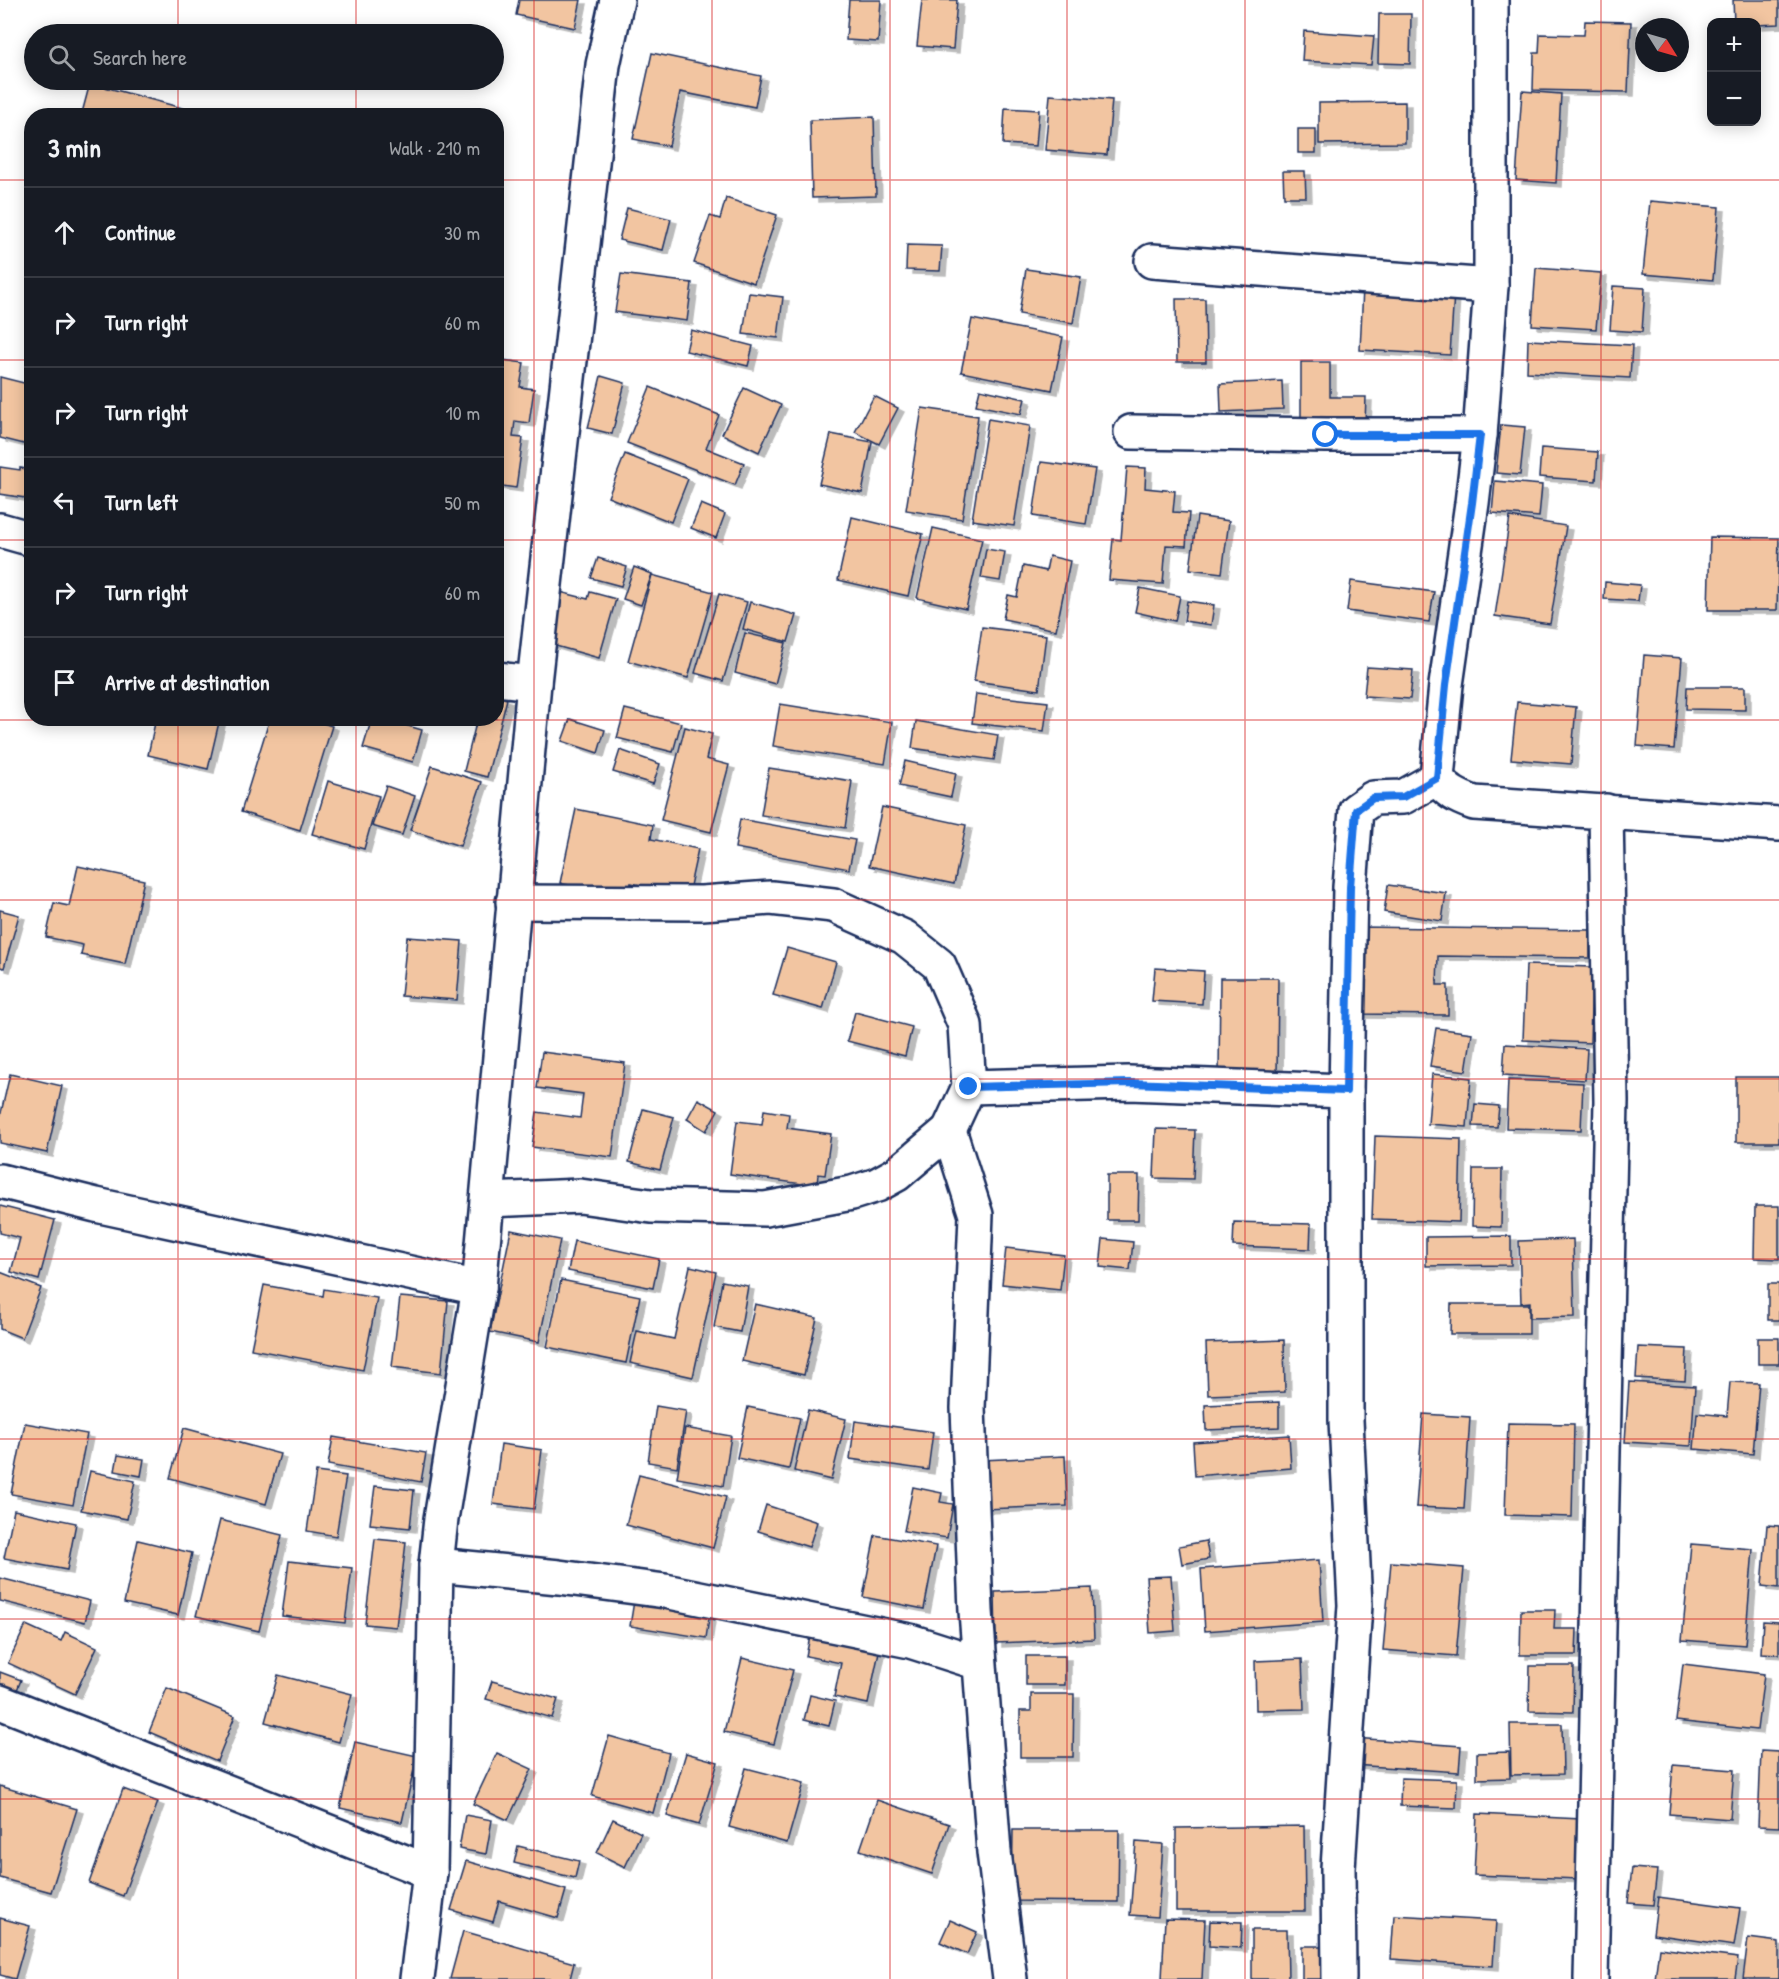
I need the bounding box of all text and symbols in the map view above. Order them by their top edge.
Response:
north arrow [1635,18,1689,72]
map controls [1707,18,1761,126]
button: + [1707,18,1761,72]
search box [24,24,504,90]
icon: search [45,41,78,74]
text: Search here [93,42,187,72]
button: − [1707,72,1761,126]
text: 3 min [48,130,101,165]
text: Walk · 210 m [389,134,480,161]
icon: ahead [48,216,81,249]
text: Continue [105,217,176,247]
text: 30 m [444,219,480,246]
icon: right [48,306,81,339]
text: Turn right [105,307,188,337]
text: 60 m [445,309,480,336]
icon: right [48,396,81,429]
text: Turn right [105,397,188,427]
text: 10 m [446,399,480,426]
route start [1312,421,1338,447]
icon: left [48,486,81,519]
text: Turn left [105,487,178,517]
text: 50 m [444,489,480,516]
icon: right [48,576,81,609]
text: Turn right [105,577,188,607]
text: 60 m [445,579,480,606]
icon: arrive [48,666,81,699]
text: Arrive at destination [105,667,270,697]
route end [955,1073,981,1099]

